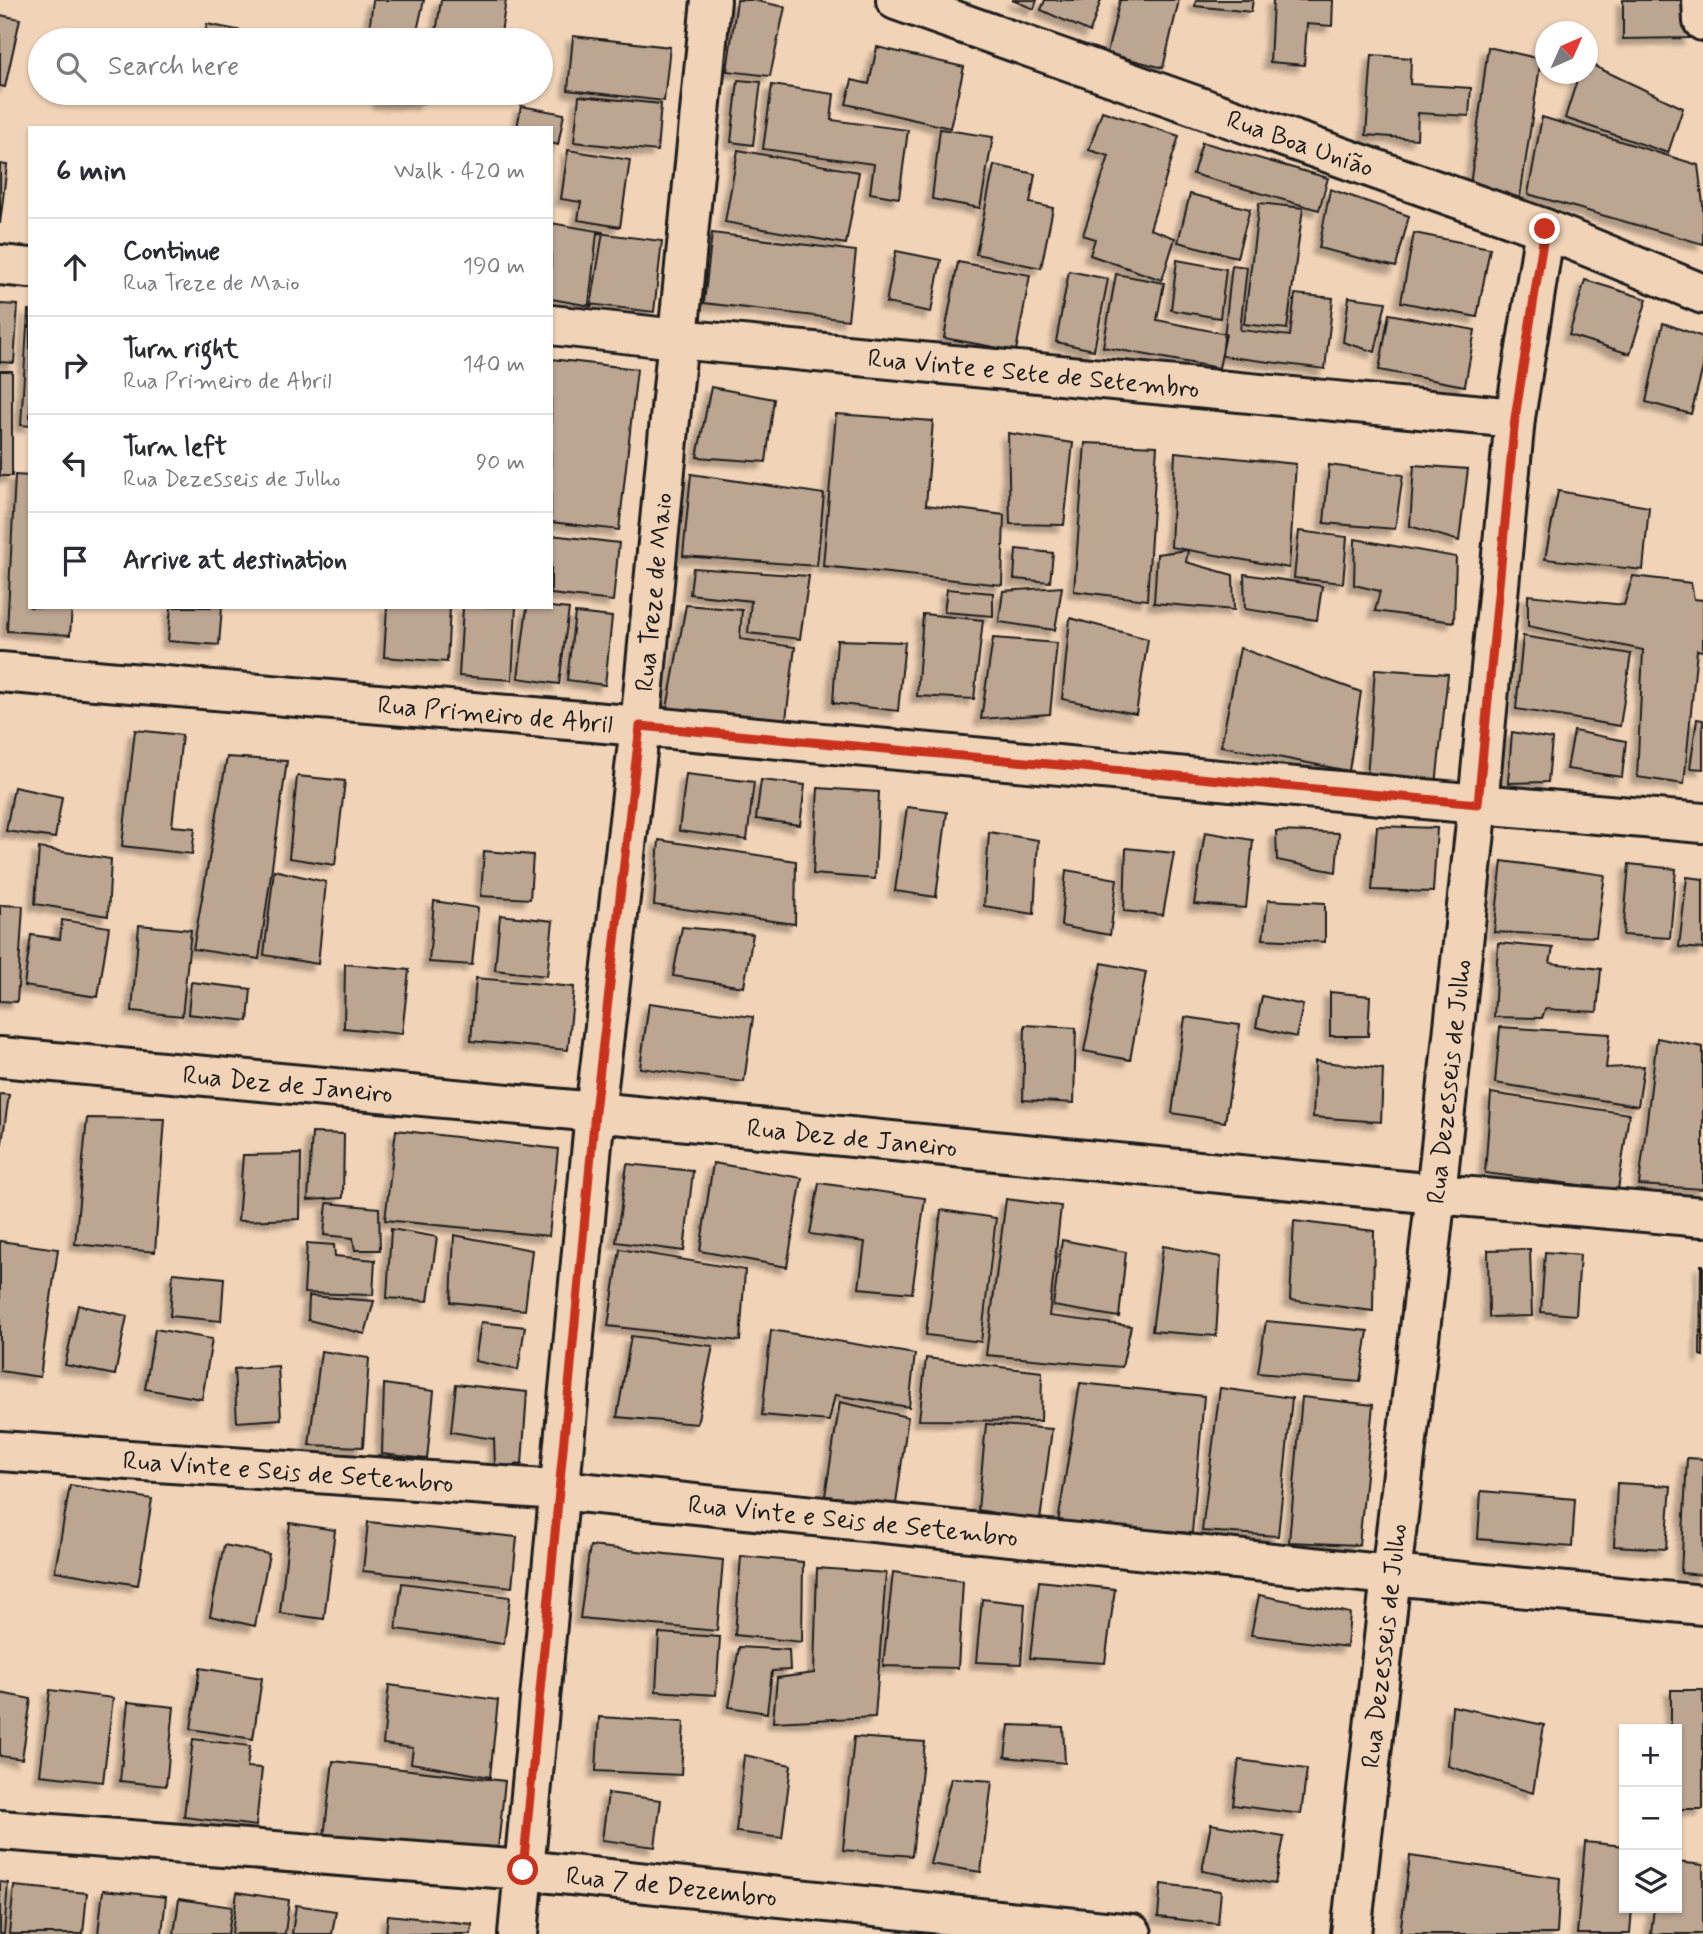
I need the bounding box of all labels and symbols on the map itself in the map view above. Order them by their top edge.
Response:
north arrow [1535,21,1598,84]
street label: Rua Boa União [1222,103,1378,186]
route end [1529,213,1560,244]
street label: Rua Vinte e Sete de Setembro [866,342,1201,407]
street label: Rua Treze de Maio [628,491,682,693]
street label: Rua Primeiro de Abril [376,689,614,743]
street label: Rua Dezesseis de Julho [1420,957,1480,1206]
street label: Rua Dez de Janeiro [181,1059,394,1112]
street label: Rua Dez de Janeiro [745,1112,959,1166]
street label: Rua Vinte e Seis de Setembro [122,1445,455,1502]
street label: Rua Vinte e Seis de Setembro [686,1488,1019,1556]
street label: Rua Dezesseis de Julho [1355,1522,1416,1770]
route start [507,1854,538,1885]
street label: Rua 7 de Dezembro [564,1860,779,1916]

